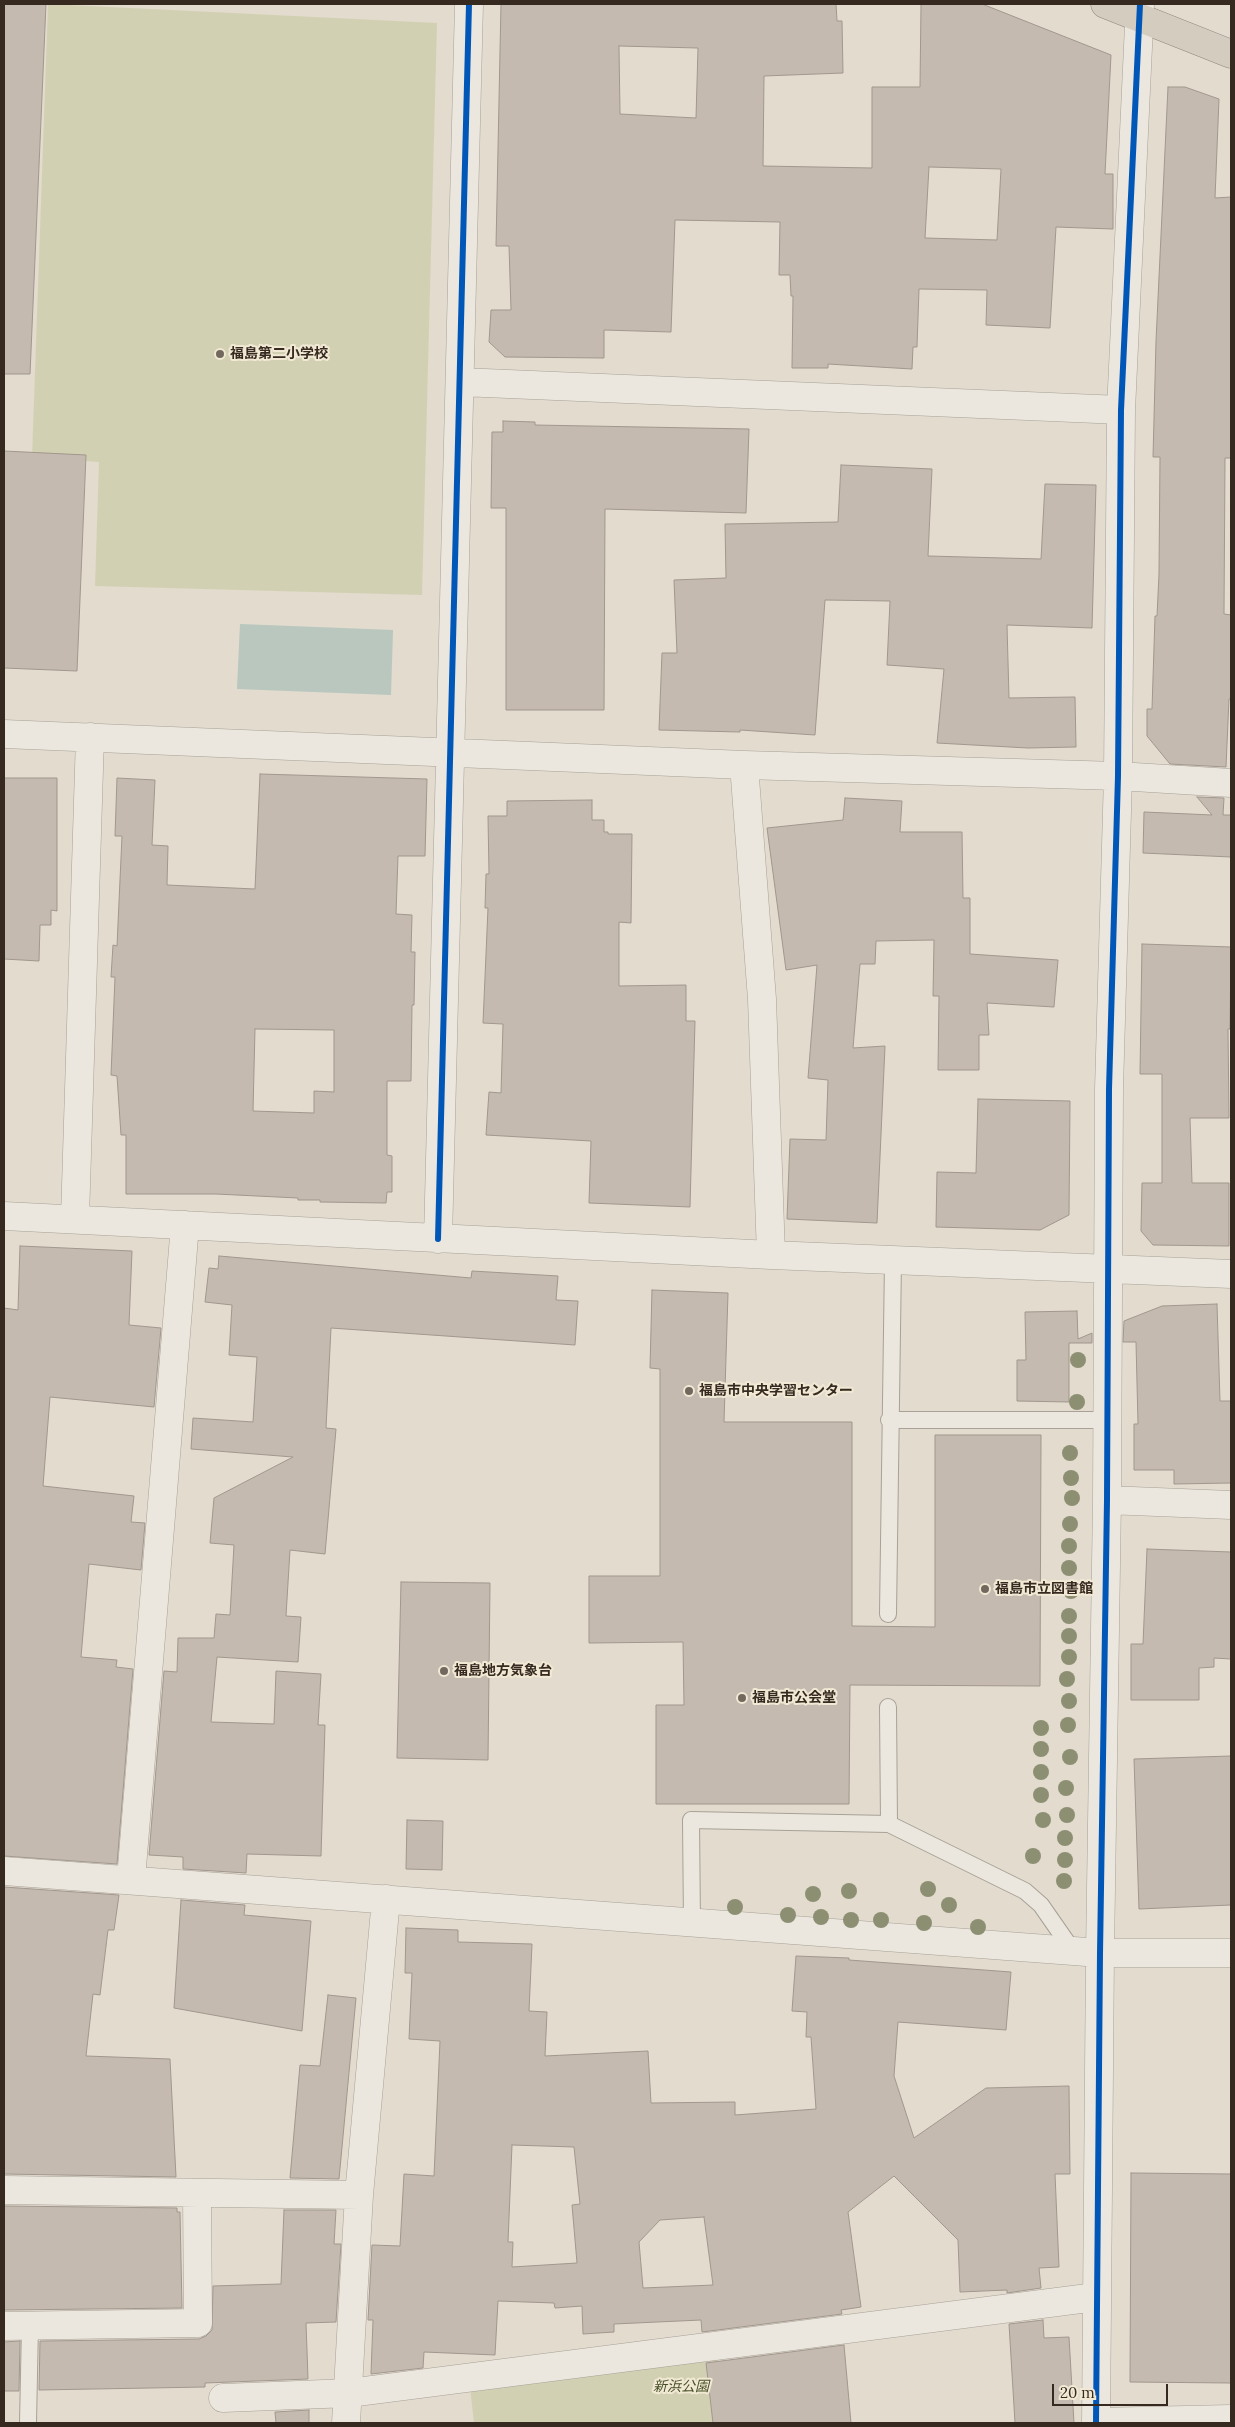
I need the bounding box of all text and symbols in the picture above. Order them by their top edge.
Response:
place label: 福島第二小学校 [230,346,328,362]
marker: 福島第二小学校 [214,348,226,360]
place label: 福島市中央学習センター [699,1383,853,1399]
marker: 福島市中央学習センター [683,1385,695,1397]
place label: 福島市立図書館 [995,1581,1093,1597]
marker: 福島市立図書館 [979,1583,991,1595]
place label: 福島地方気象台 [454,1663,552,1679]
marker: 福島地方気象台 [438,1665,450,1677]
place label: 福島市公会堂 [752,1690,836,1706]
marker: 福島市公会堂 [736,1692,748,1704]
scale bar [1055,2374,1171,2406]
park label: 新浜公園 [653,2379,709,2395]
text: 20 m [1060,2383,1095,2402]

